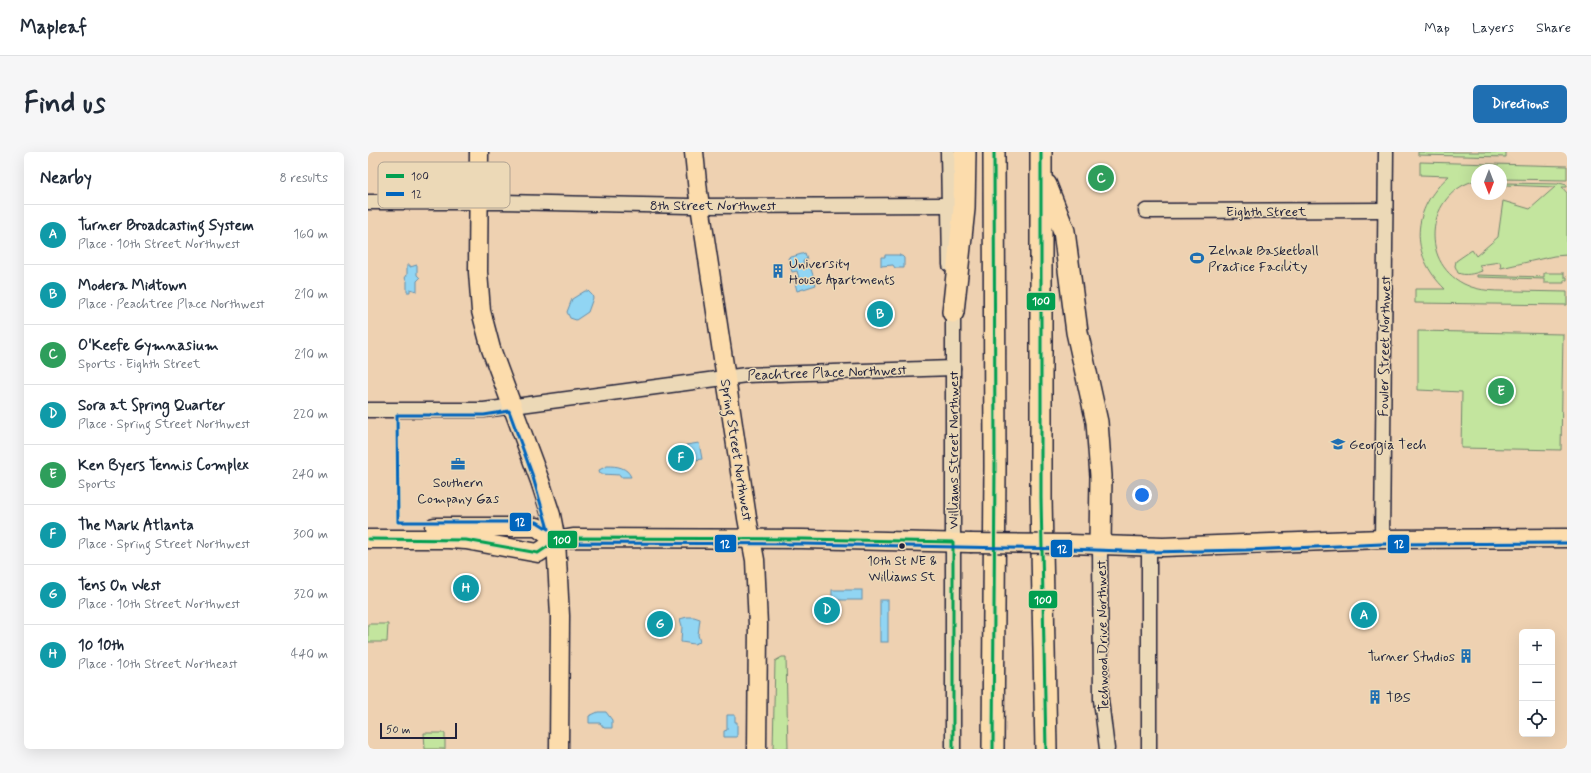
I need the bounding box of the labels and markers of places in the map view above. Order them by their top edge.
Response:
pin: C [1088,163,1114,193]
place label: Zelnak Basketball Practice Facility [1208,242,1319,276]
sports icon: Zelnak Basketball Practice Facility [1189,250,1205,266]
place label: University House Apartments [789,255,895,290]
building icon: University House Apartments [770,263,786,279]
pin: B [867,299,893,329]
pin: E [1488,376,1514,406]
school or university icon: Georgia Tech [1330,436,1346,452]
place label: Georgia Tech [1349,436,1427,455]
pin: F [668,443,694,473]
office icon: Southern Company Gas [450,456,466,472]
place label: Southern Company Gas [417,474,499,508]
marker: 10th St NE & Williams St [897,541,907,551]
place label: 10th St NE & Williams St [867,553,937,586]
pin: H [453,573,479,603]
pin: D [814,595,840,625]
pin: A [1351,600,1377,630]
pin: G [647,609,673,639]
place label: Turner Studios [1368,648,1455,666]
building icon: Turner Studios [1458,648,1474,664]
building icon: TBS [1367,689,1383,705]
place label: TBS [1386,689,1411,707]

